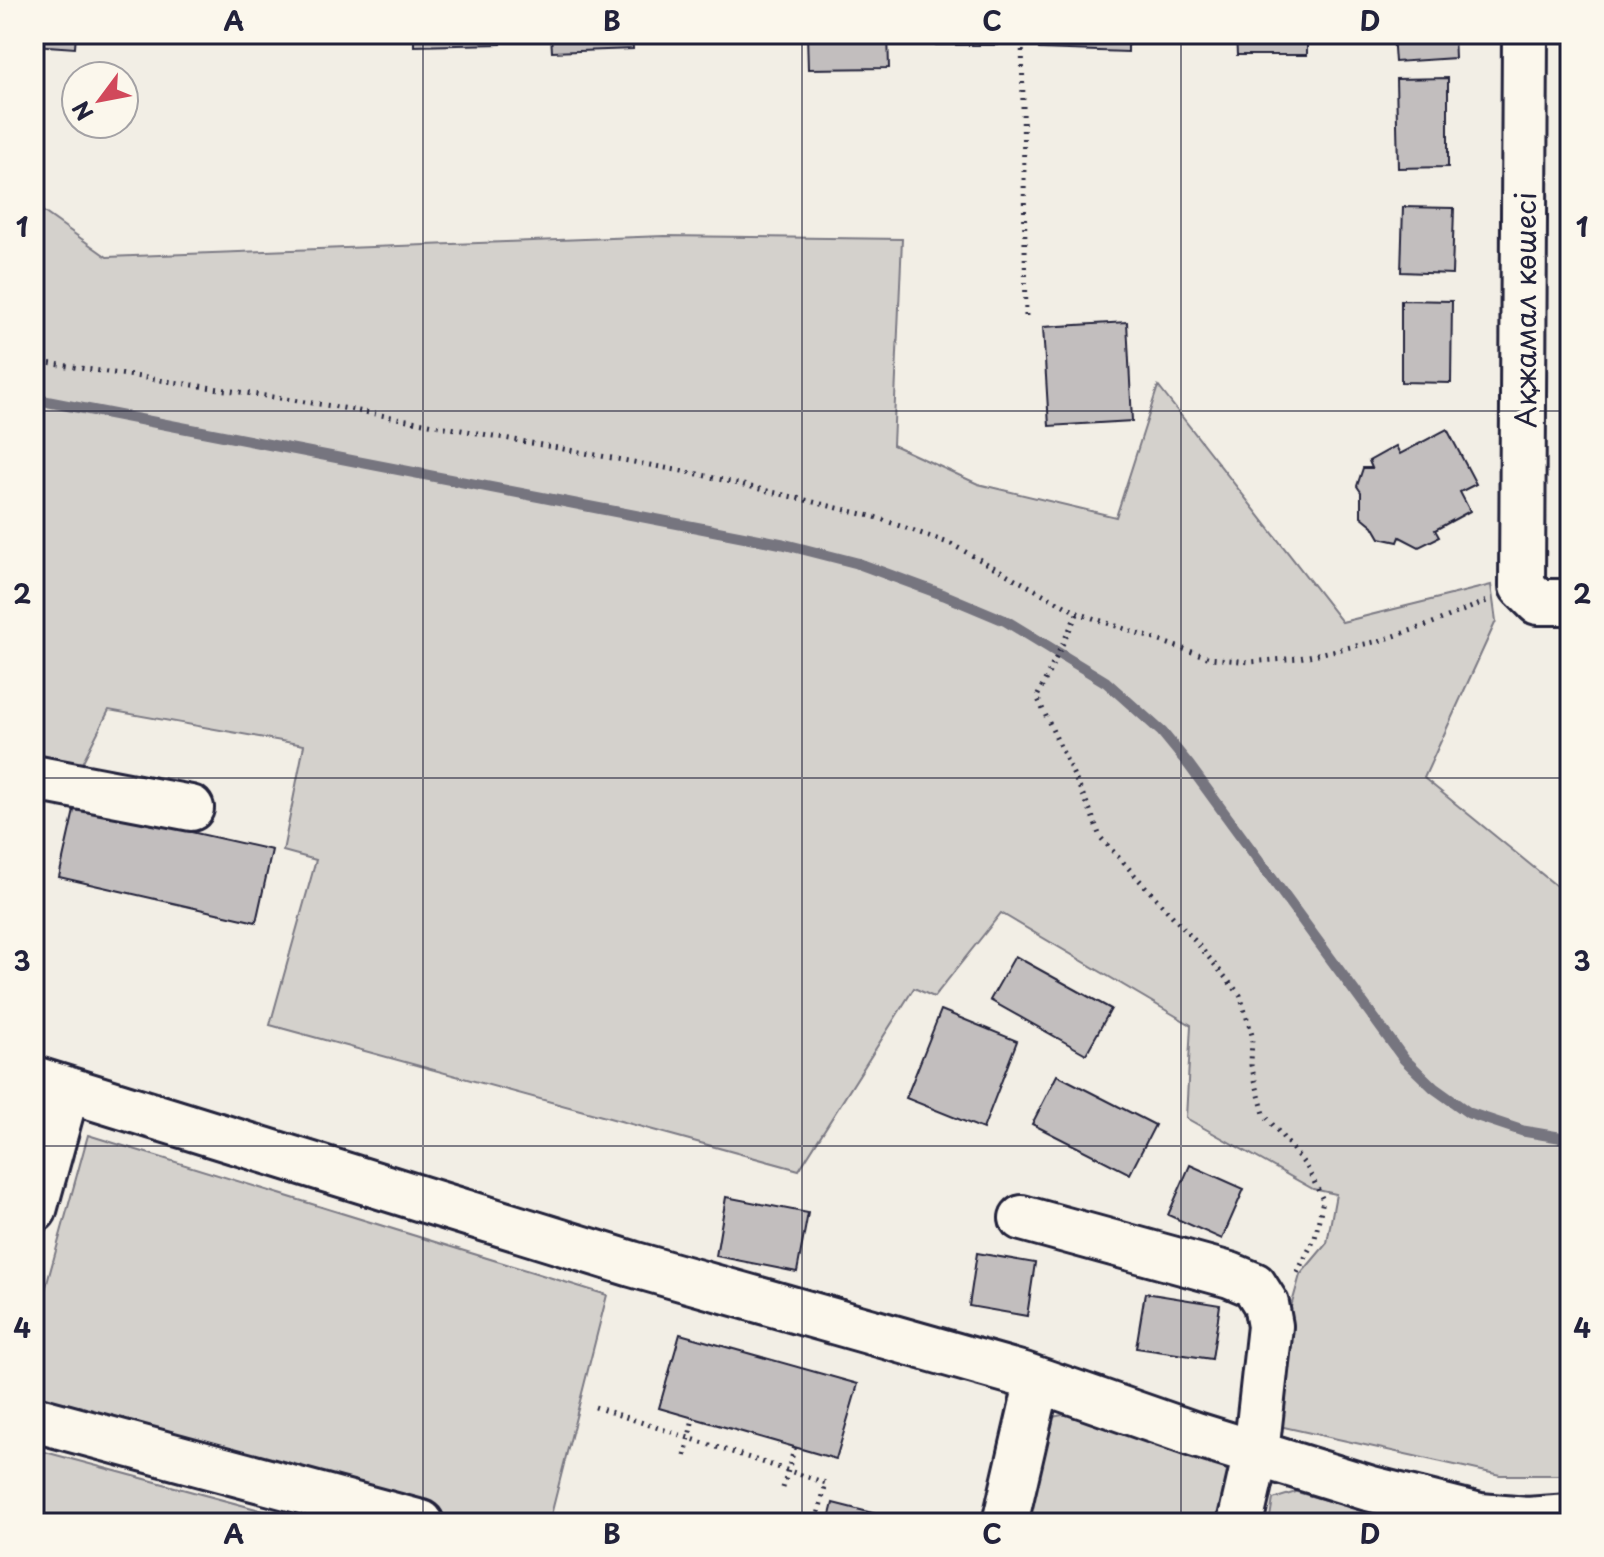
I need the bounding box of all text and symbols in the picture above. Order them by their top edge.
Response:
text: A [224,1,244,40]
text: B [603,1,621,40]
text: C [982,1,1002,40]
text: D [1360,1,1380,40]
north arrow [60,60,140,140]
text: N [63,95,100,128]
street label: Ақжамал көшесі [1503,192,1546,428]
text: 1 [16,207,28,246]
text: 1 [1576,207,1588,246]
text: 2 [13,574,31,613]
text: 2 [1573,574,1591,613]
text: 3 [13,941,31,980]
text: 3 [1573,941,1591,980]
text: 4 [13,1308,31,1347]
text: 4 [1573,1308,1591,1347]
text: A [224,1514,244,1553]
text: B [603,1514,621,1553]
text: C [982,1514,1002,1553]
text: D [1360,1514,1380,1553]

